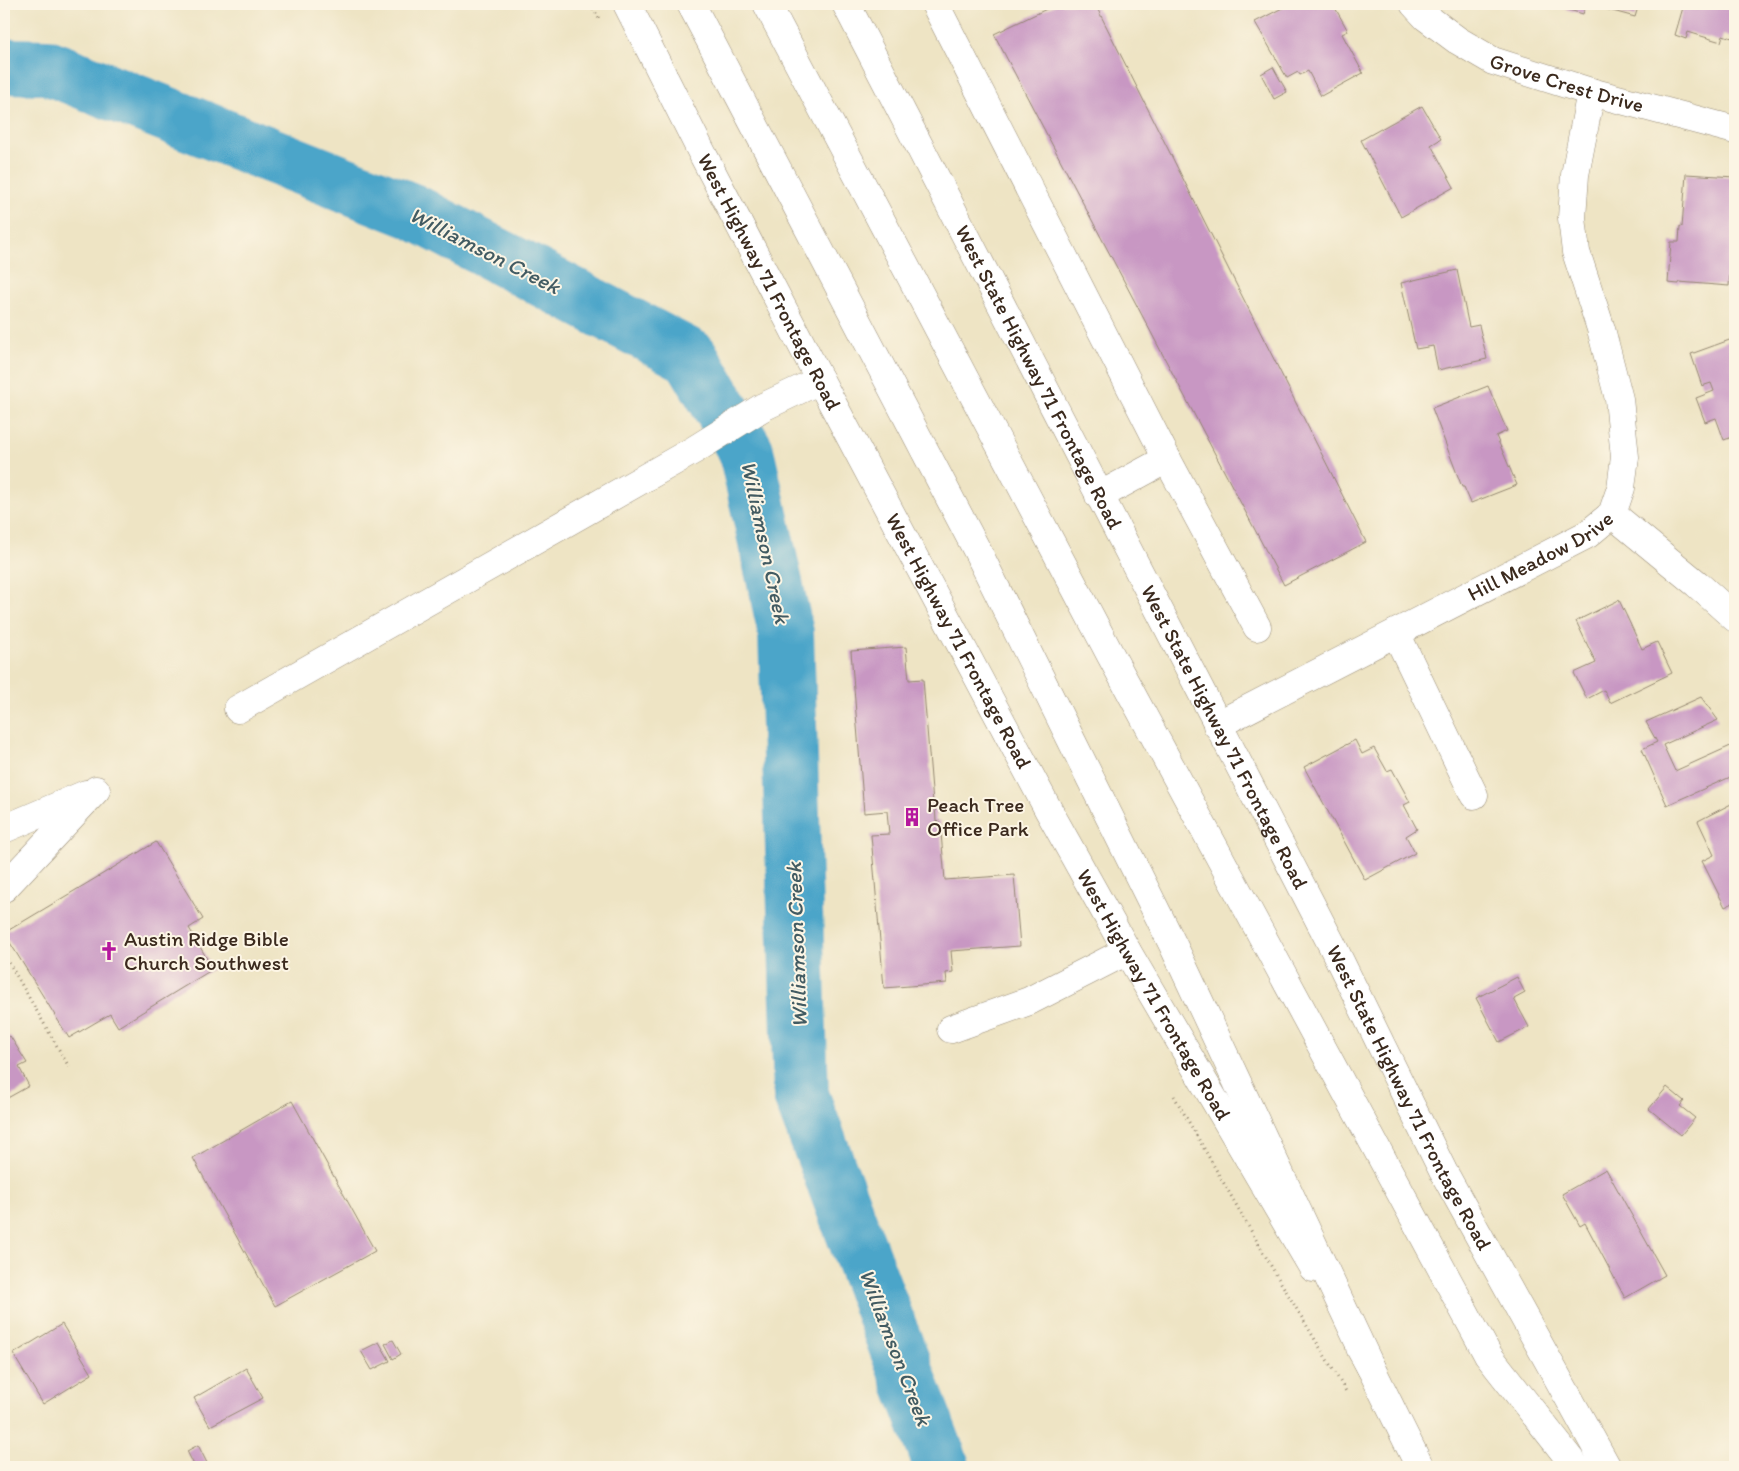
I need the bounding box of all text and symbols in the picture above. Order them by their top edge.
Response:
street label: Grove Crest Drive [1487,48,1646,117]
street label: West Highway 71 Frontage Road [692,149,847,414]
water label: Williamson Creek [405,201,566,301]
street label: West State Highway 71 Frontage Road [950,221,1128,534]
water label: Williamson Creek [735,458,796,627]
street label: Hill Meadow Drive [1463,505,1618,606]
street label: West Highway 71 Frontage Road [881,509,1037,773]
street label: West State Highway 71 Frontage Road [1136,580,1314,893]
place label: Peach Tree Office Park [927,792,1029,841]
building icon: Peach Tree Office Park [901,806,923,828]
water label: Williamson Creek [780,860,813,1028]
street label: West Highway 71 Frontage Road [1072,864,1236,1124]
place label: Austin Ridge Bible Church Southwest [124,926,289,975]
church icon: Austin Ridge Bible Church Southwest [98,940,120,962]
street label: West State Highway 71 Frontage Road [1322,941,1497,1255]
water label: Williamson Creek [853,1265,938,1431]

